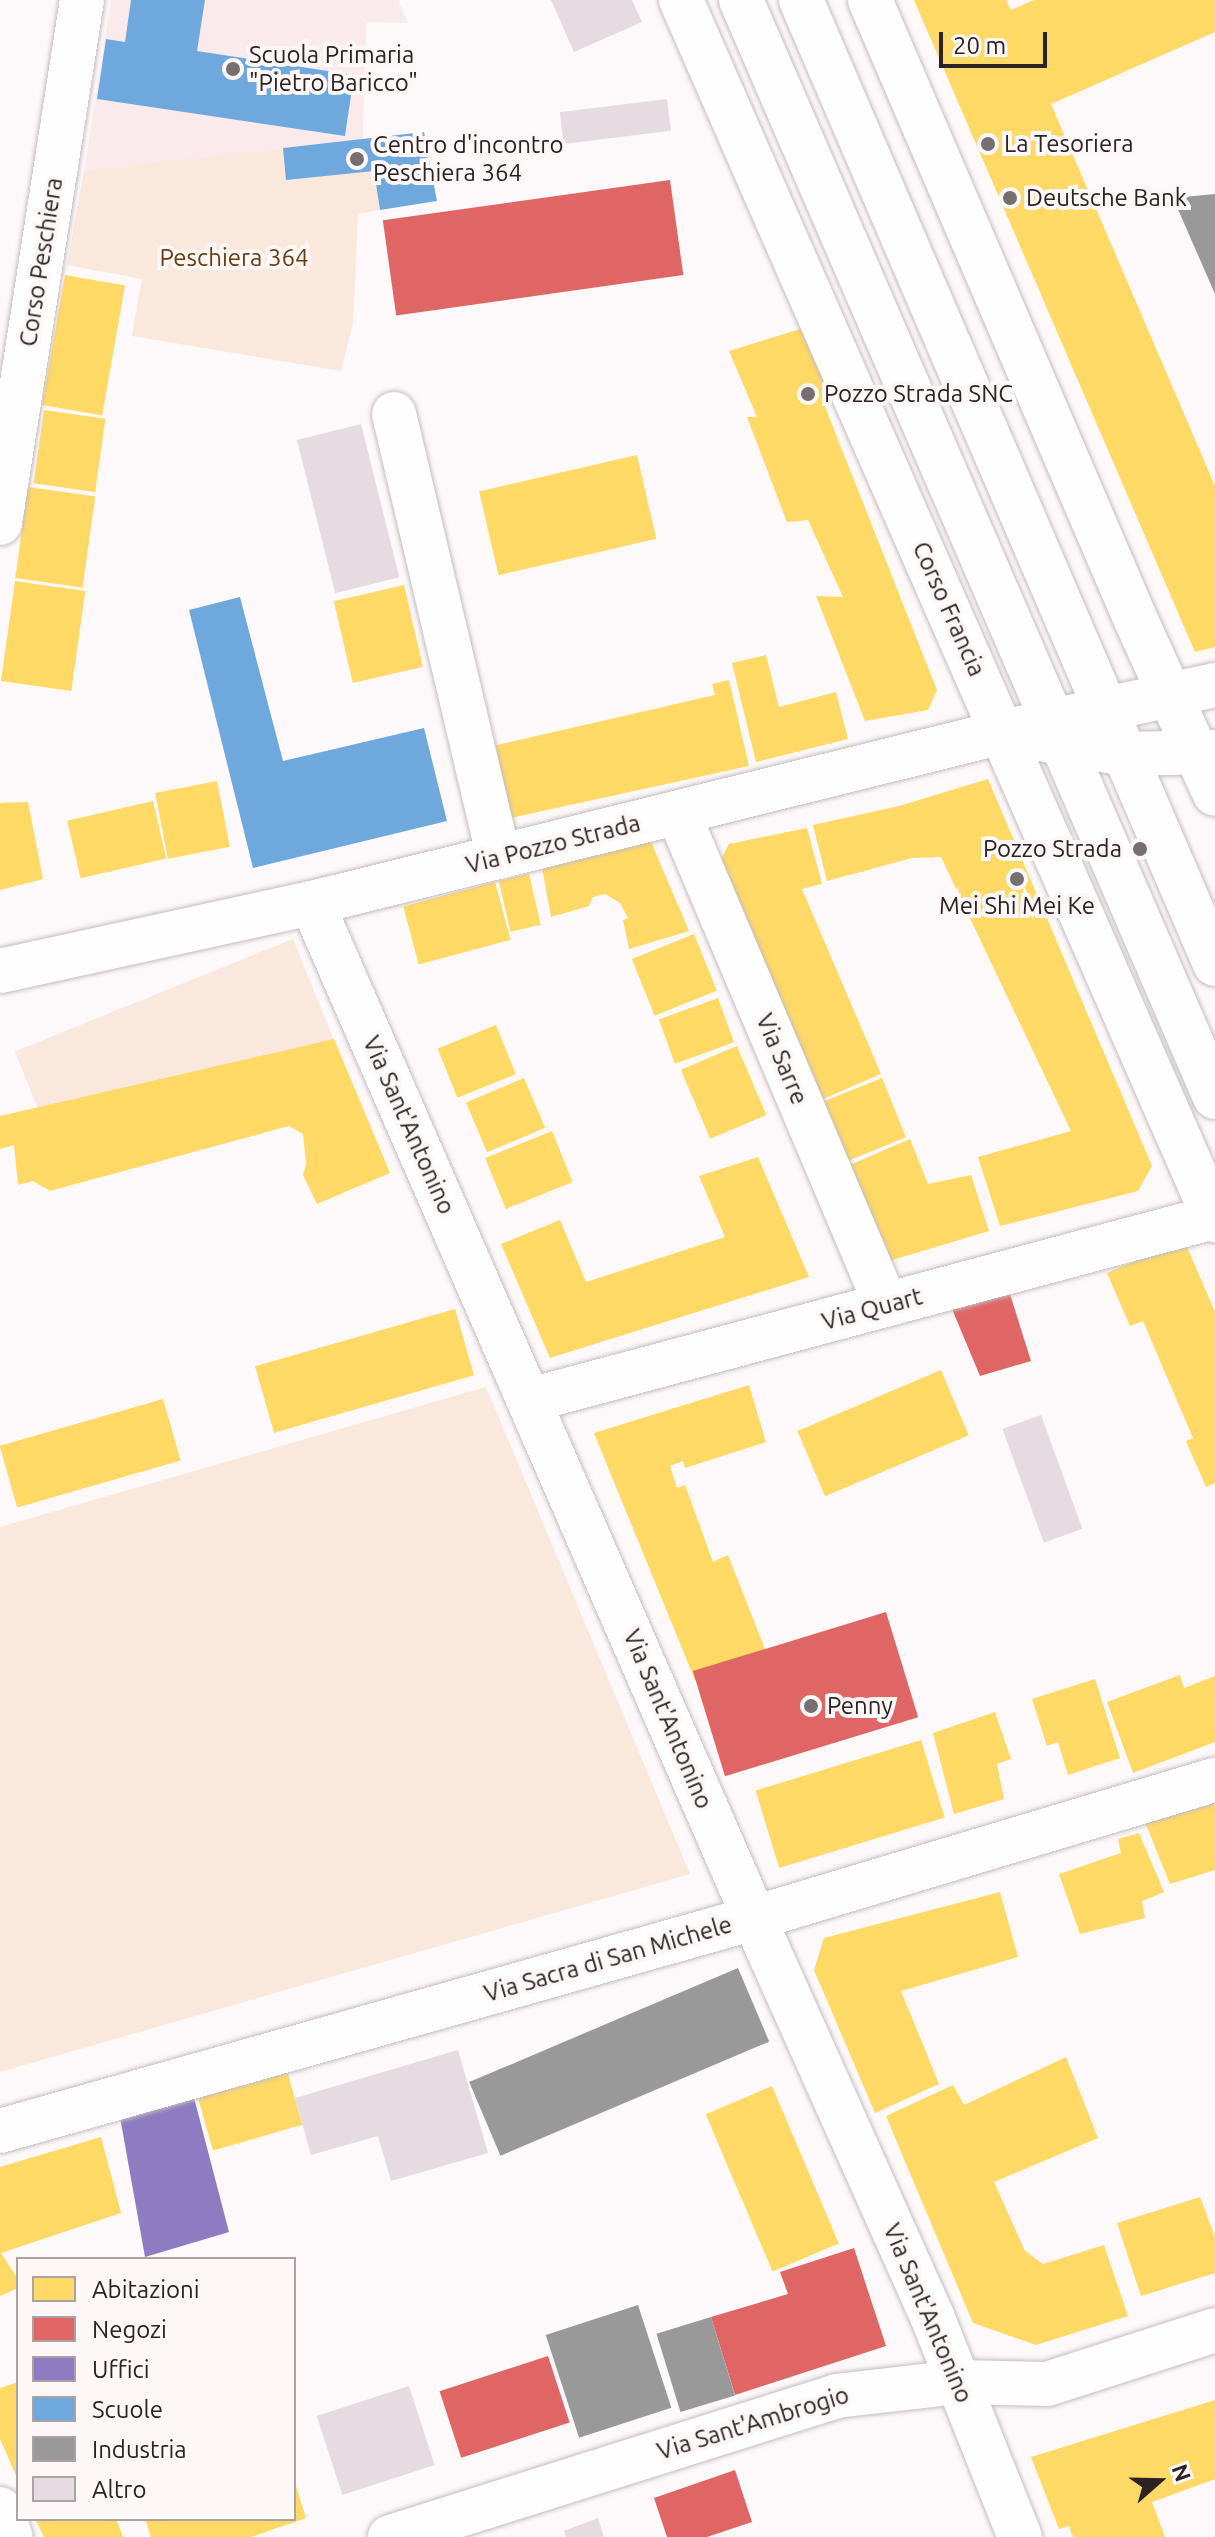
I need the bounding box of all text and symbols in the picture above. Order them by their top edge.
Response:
scale bar [943,16,1051,66]
text: 20 m [953,32,1006,59]
place label: Scuola Primaria "Pietro Baricco" [249,41,418,97]
marker: Scuola Primaria "Pietro Baricco" [224,60,242,78]
place label: La Tesoriera [1004,130,1134,158]
place label: Centro d'incontro Peschiera 364 [373,131,563,187]
marker: La Tesoriera [979,135,997,153]
marker: Centro d'incontro Peschiera 364 [348,150,366,168]
street label: Corso Peschiera [13,175,69,349]
place label: Deutsche Bank [1026,184,1187,212]
marker: Deutsche Bank [1001,189,1019,207]
park label: Peschiera 364 [160,244,308,272]
place label: Pozzo Strada SNC [824,380,1013,408]
marker: Pozzo Strada SNC [799,385,817,403]
street label: Corso Francia [906,537,992,681]
street label: Via Pozzo Strada [463,808,643,880]
place label: Pozzo Strada [983,835,1122,863]
marker: Pozzo Strada [1129,838,1151,860]
marker: Mei Shi Mei Ke [1008,870,1026,888]
place label: Mei Shi Mei Ke [939,892,1095,920]
street label: Via Sarre [750,1009,814,1109]
street label: Via Sant'Antonino [357,1031,461,1219]
street label: Via Quart [819,1282,925,1336]
street label: Via Sant'Antonino [617,1625,719,1813]
place label: Penny [827,1692,893,1720]
marker: Penny [802,1697,820,1715]
street label: Via Sacra di San Michele [481,1910,735,2008]
street label: Via Sant'Antonino [877,2219,979,2407]
legend [16,2257,296,2521]
text: Abitazioni [92,2276,200,2303]
text: Negozi [92,2316,167,2343]
text: Uffici [92,2356,150,2383]
street label: Via Sant'Ambrogio [654,2380,852,2466]
text: Scuole [92,2396,163,2423]
text: Industria [92,2436,187,2463]
north arrow [1119,2441,1199,2521]
text: N [1167,2461,1197,2485]
text: Altro [92,2476,146,2503]

